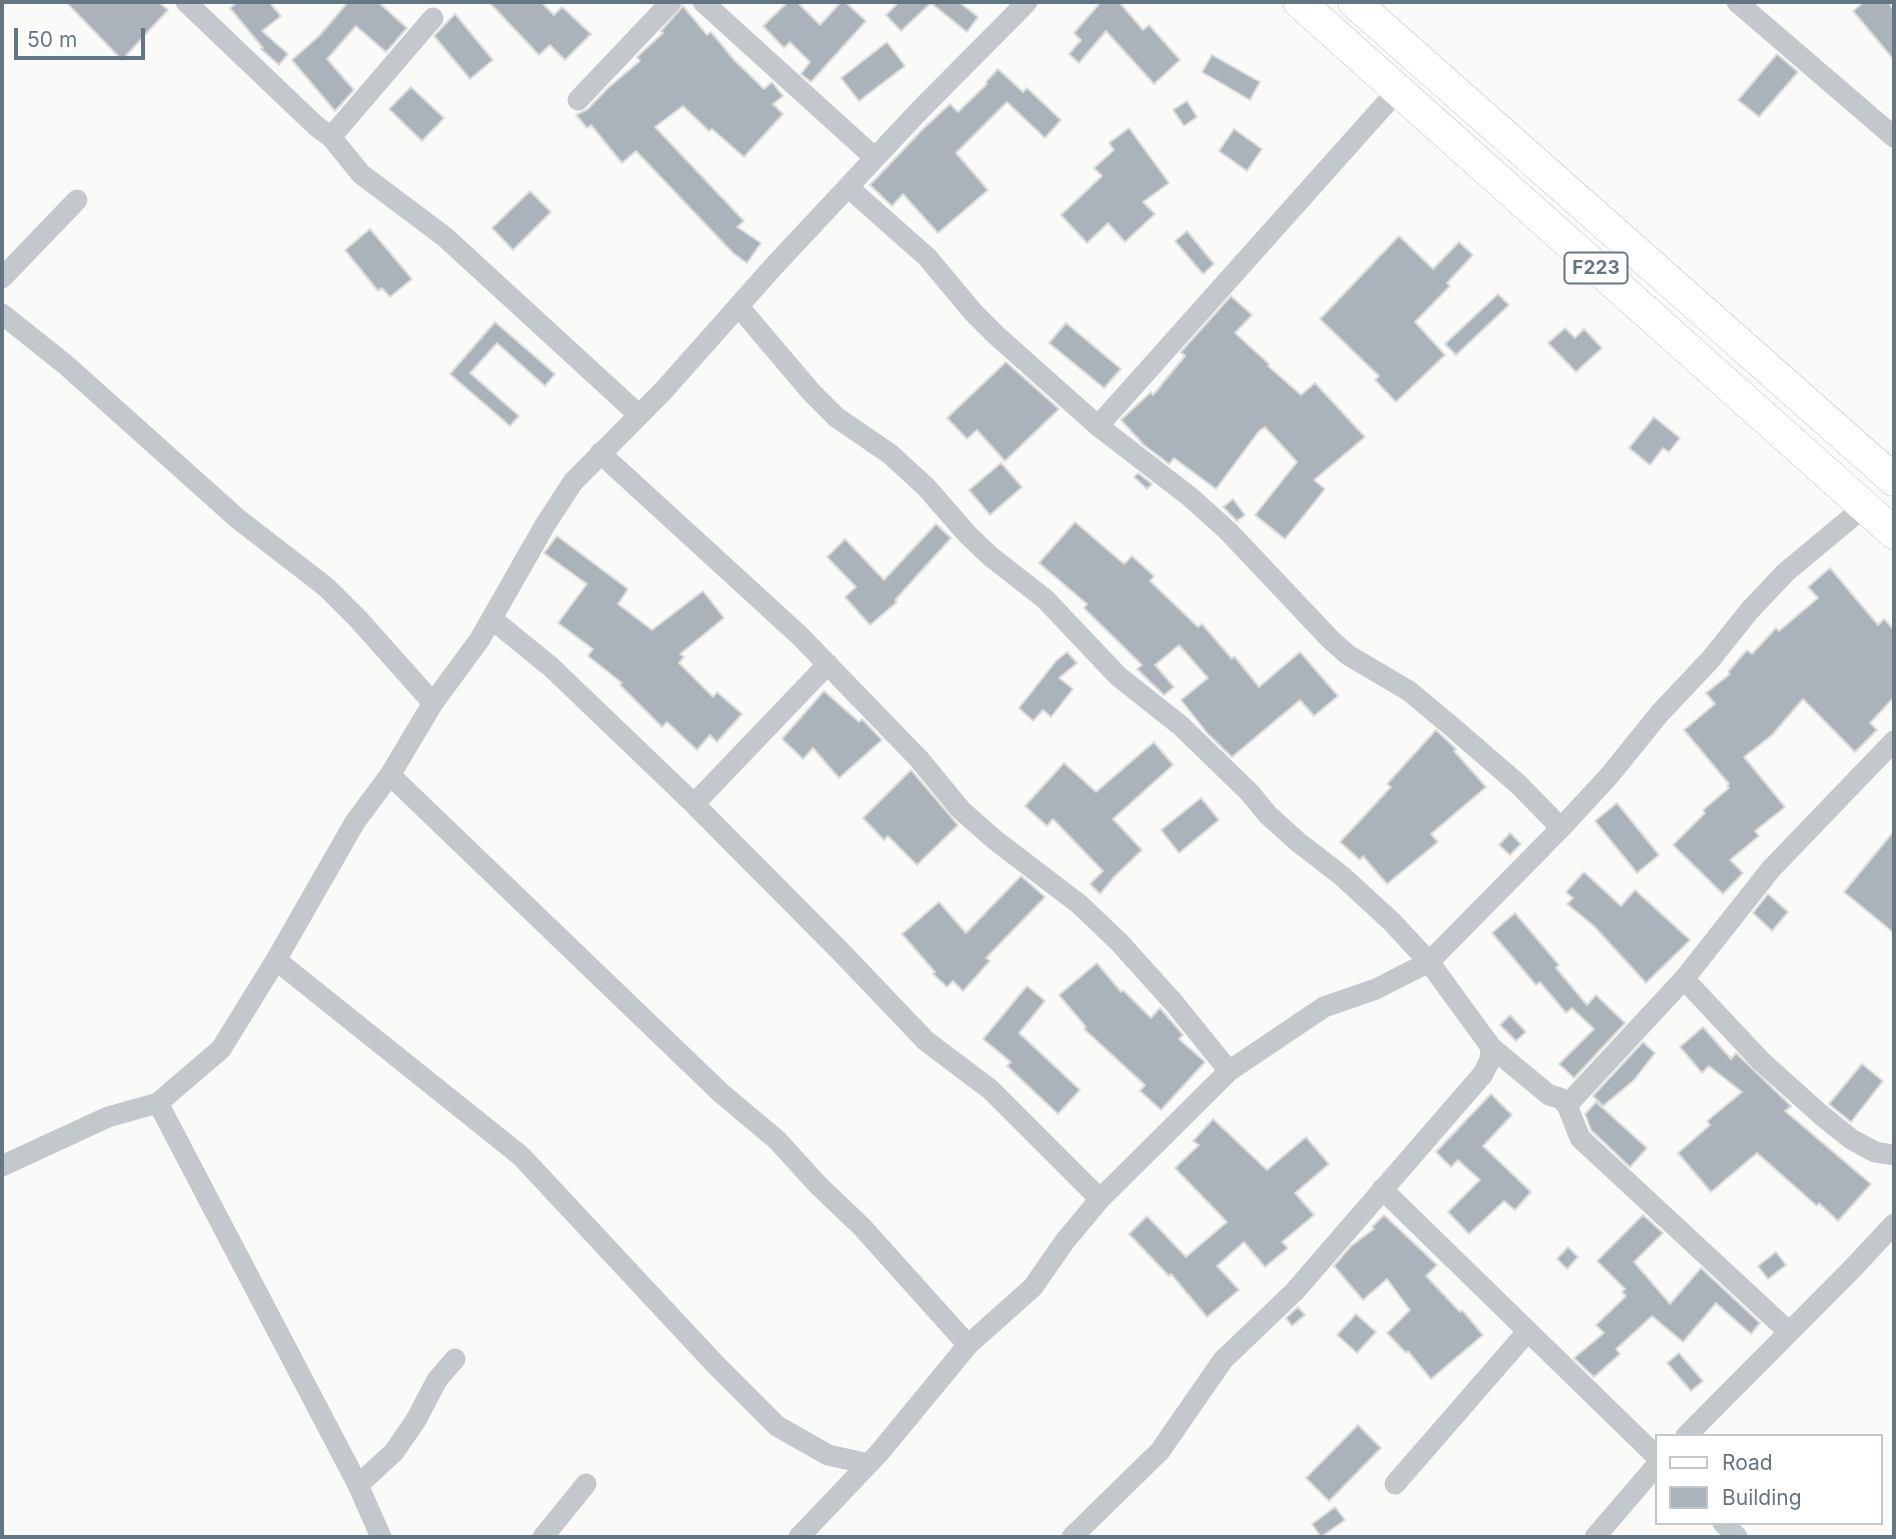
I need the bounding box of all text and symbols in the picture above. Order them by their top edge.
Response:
scale bar [18,14,149,58]
text: 50 m [27,27,77,52]
road number: F223 [1564,252,1628,284]
legend [1654,1434,1882,1525]
text: Road [1722,1450,1773,1475]
text: Building [1722,1485,1802,1510]

